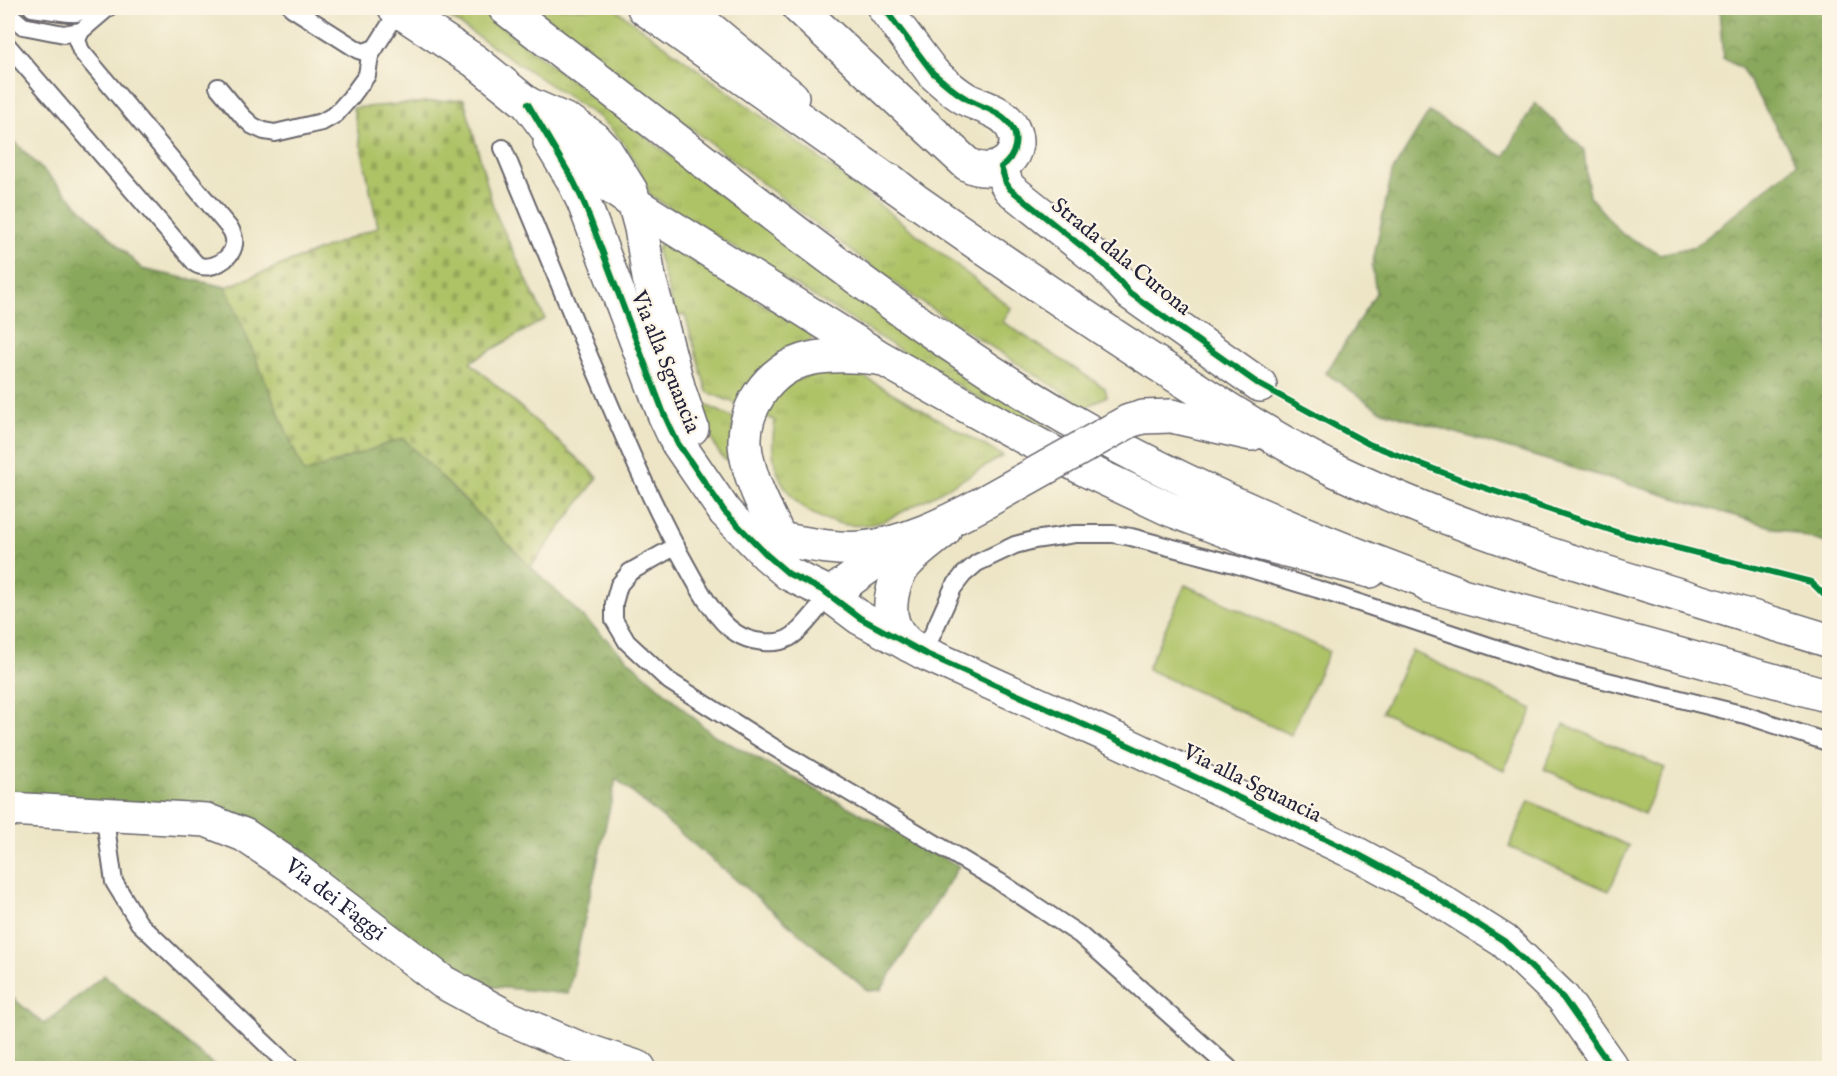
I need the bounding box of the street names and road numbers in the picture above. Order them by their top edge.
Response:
street label: Strada dala Curona [1045,192,1197,322]
street label: Via alla Sguancia [623,286,706,438]
street label: Via alla Sguancia [1177,738,1326,830]
street label: Via dei Faggi [278,852,391,947]

